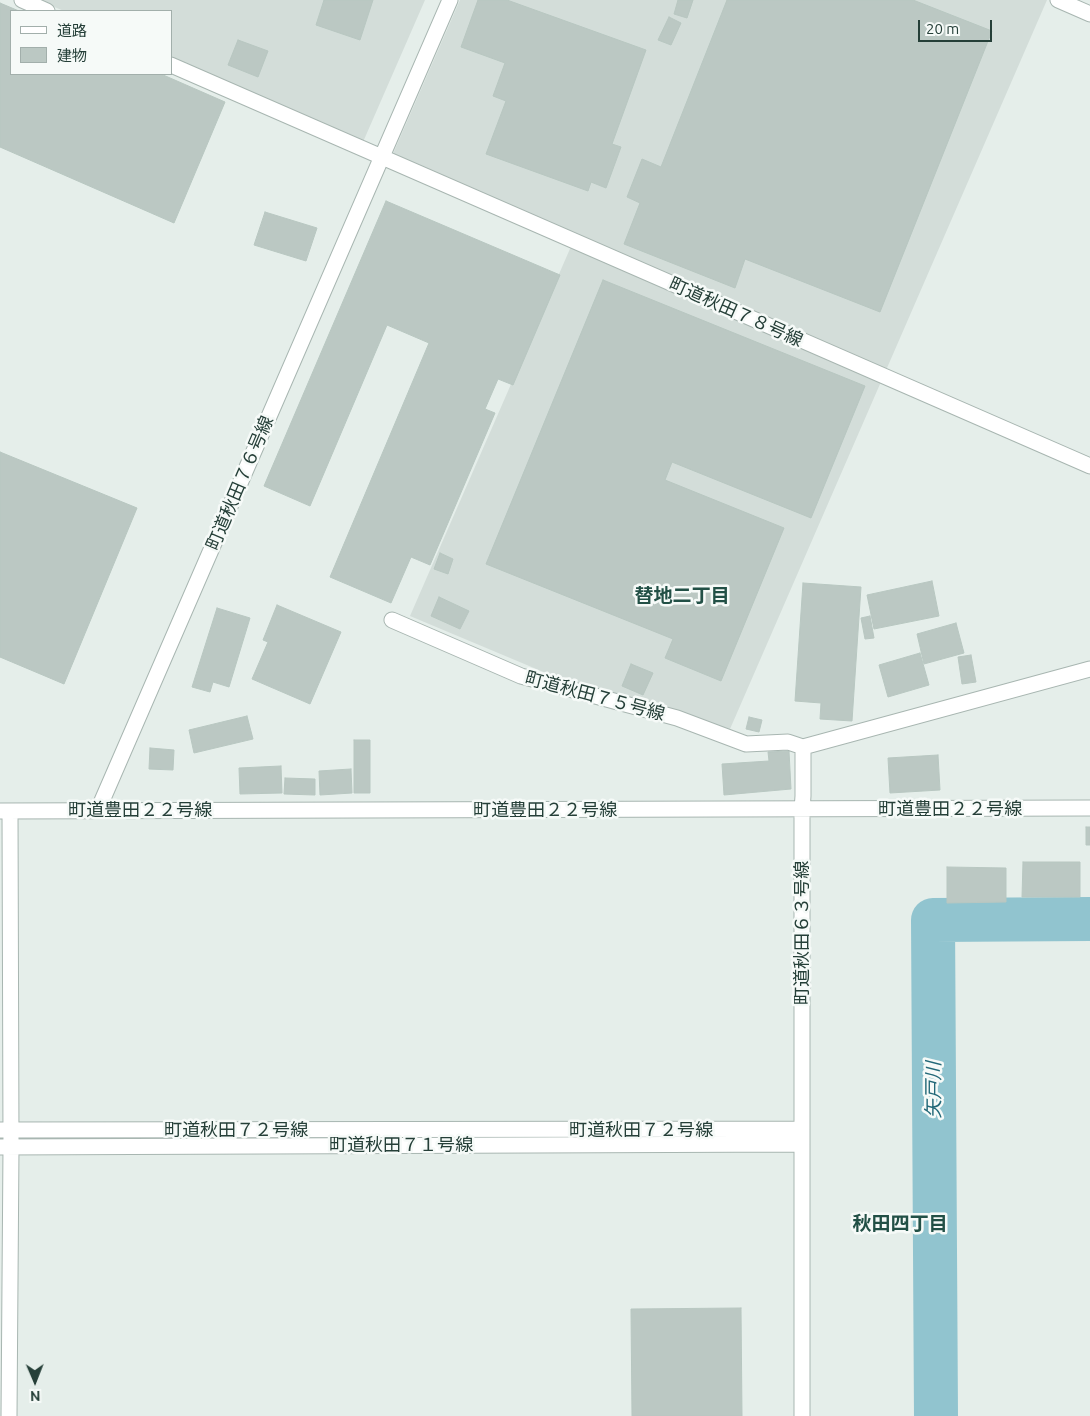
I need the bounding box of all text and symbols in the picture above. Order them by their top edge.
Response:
legend [10,10,172,75]
scale bar [920,10,994,42]
text: 20 m [926,20,959,37]
text: 道路 [57,22,87,39]
text: 建物 [57,47,87,64]
street label: 町道秋田７８号線 [666,273,806,351]
street label: 町道秋田７６号線 [202,413,278,553]
district label: 替地二丁目 [635,585,729,607]
street label: 町道秋田７５号線 [523,667,667,725]
street label: 町道豊田２２号線 [878,798,1022,820]
street label: 町道豊田２２号線 [68,799,212,821]
street label: 町道豊田２２号線 [473,799,617,821]
street label: 町道秋田６３号線 [791,861,813,1005]
water label: 矢戸川 [923,1062,945,1118]
street label: 町道秋田７２号線 [164,1119,308,1141]
street label: 町道秋田７２号線 [569,1119,713,1141]
street label: 町道秋田７１号線 [329,1134,473,1156]
district label: 秋田四丁目 [853,1213,947,1235]
north arrow [10,1356,60,1406]
text: N [30,1388,41,1404]

